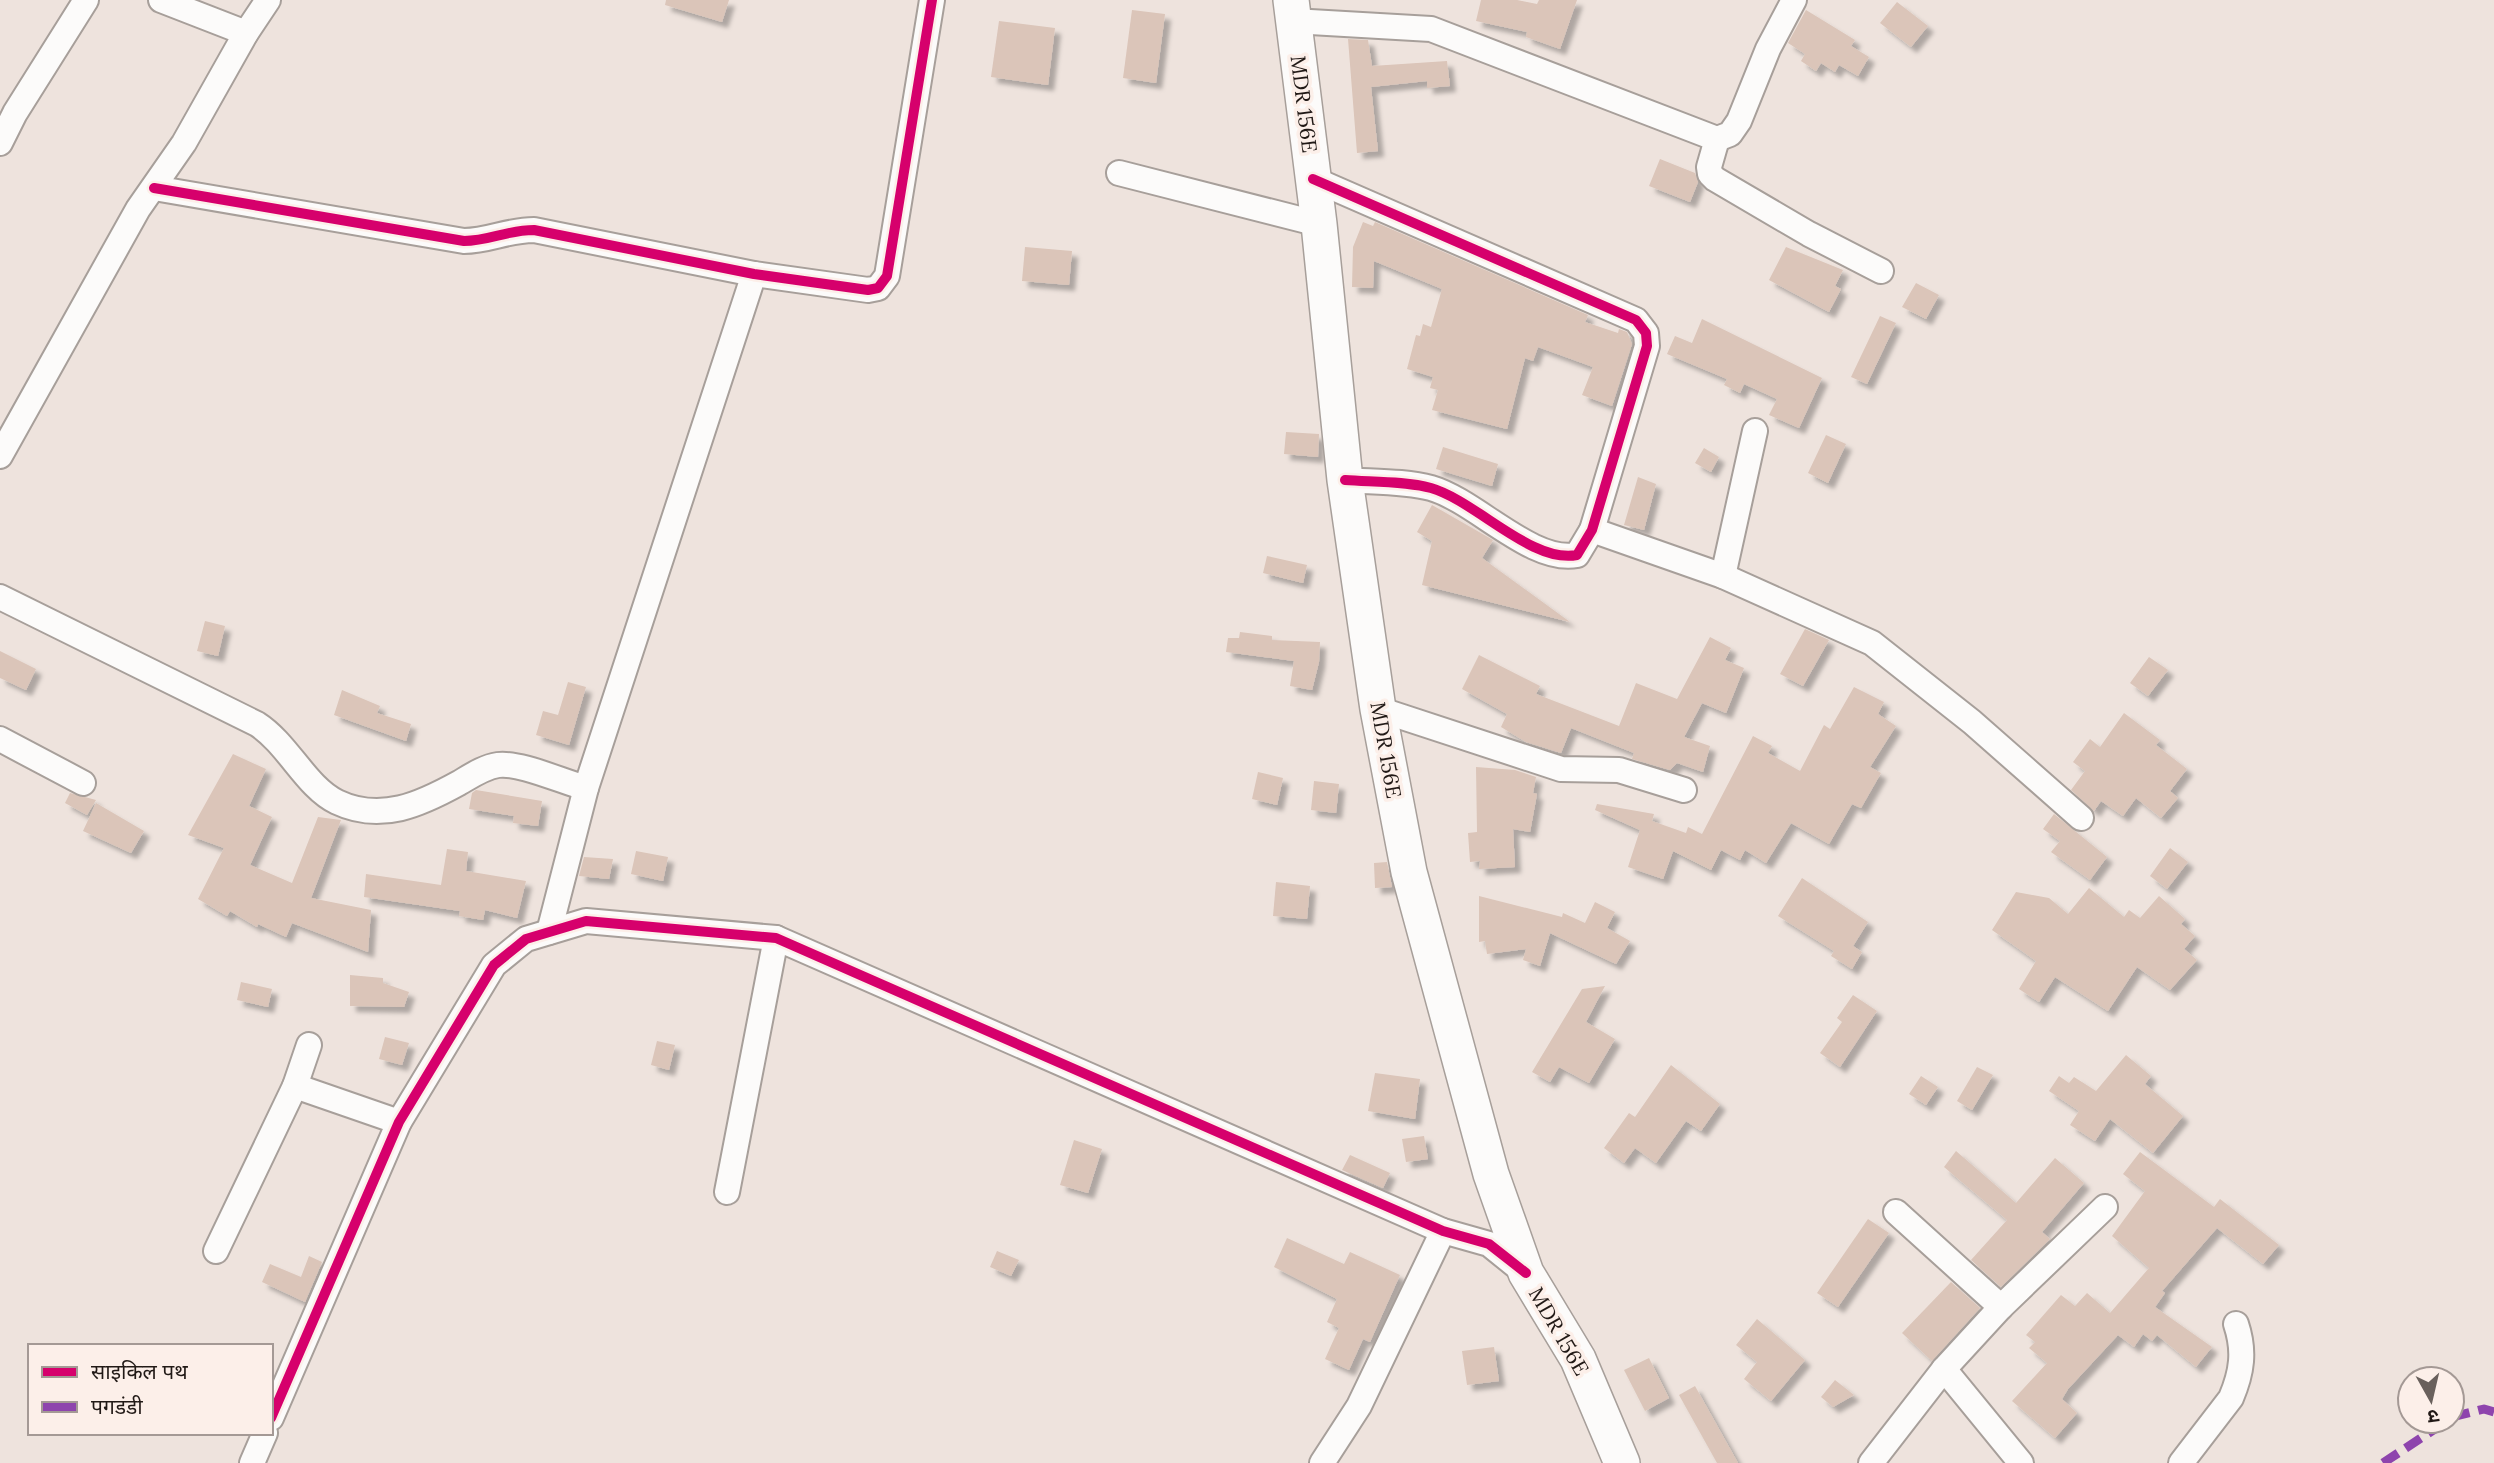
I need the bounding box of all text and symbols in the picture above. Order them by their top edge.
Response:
street label: MDR 156E [1285,54,1323,154]
street label: MDR 156E [1364,700,1408,800]
street label: MDR 156E [1523,1282,1595,1380]
legend [28,1344,273,1435]
text: साइकिल पथ [91,1358,188,1385]
north arrow [2396,1365,2466,1435]
text: पगडंडी [91,1393,143,1420]
text: उ [2425,1404,2441,1430]

